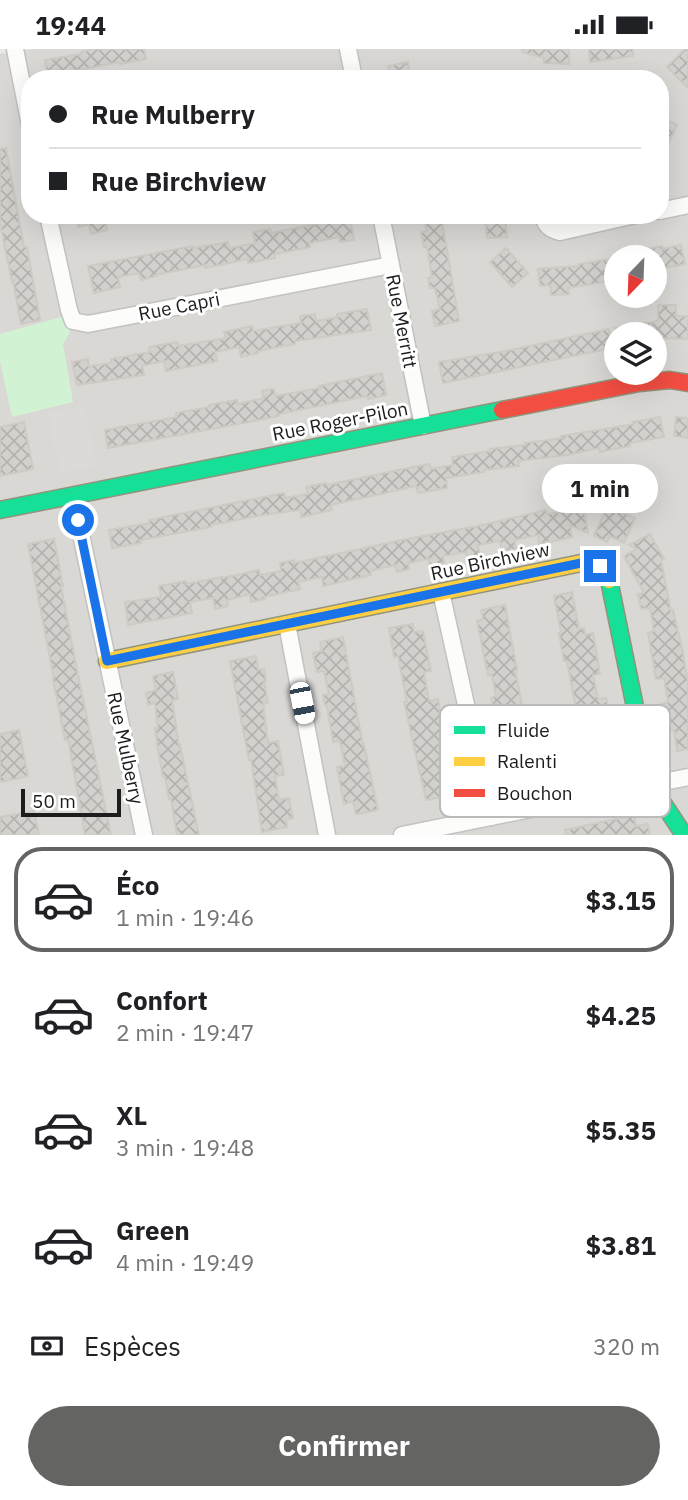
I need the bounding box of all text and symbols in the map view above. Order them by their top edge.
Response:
text: 19:44 [35,8,106,42]
text: Rue Mulberry [91,97,255,131]
text: Rue Birchview [91,164,266,198]
north arrow [604,245,667,308]
map controls [604,245,667,385]
street label: Rue Merritt [381,272,423,370]
street label: Rue Capri [136,286,222,326]
button: layers [604,322,667,385]
street label: Rue Roger-Pilon [270,396,410,446]
callout: 1 min [542,465,658,513]
text: 1 min [570,473,630,503]
route start [62,504,94,536]
street label: Rue Birchview [428,537,552,585]
route end [584,550,616,582]
car [288,680,317,726]
street label: Rue Mulberry [102,690,150,807]
legend [440,705,670,817]
text: Fluide [497,718,550,742]
text: Ralenti [497,749,557,773]
text: Bouchon [497,781,573,805]
scale bar [21,786,121,818]
text: 50 m [32,789,76,813]
icon: car [32,868,95,931]
text: Éco [116,868,160,902]
text: $3.15 [586,883,656,917]
text: 1 min · 19:46 [116,902,254,932]
icon: car [32,983,95,1046]
text: Confort [116,983,208,1017]
text: $4.25 [586,998,656,1032]
text: 2 min · 19:47 [116,1017,254,1047]
icon: car [32,1098,95,1161]
text: XL [116,1098,147,1132]
text: $5.35 [586,1113,656,1147]
text: 3 min · 19:48 [116,1132,254,1162]
icon: car [32,1213,95,1276]
text: Green [116,1213,190,1247]
text: $3.81 [586,1228,656,1262]
text: 4 min · 19:49 [116,1247,254,1277]
icon: cash [28,1327,66,1365]
text: Espèces [84,1329,181,1363]
text: 320 m [593,1331,660,1361]
button: Confirmer [28,1406,660,1486]

